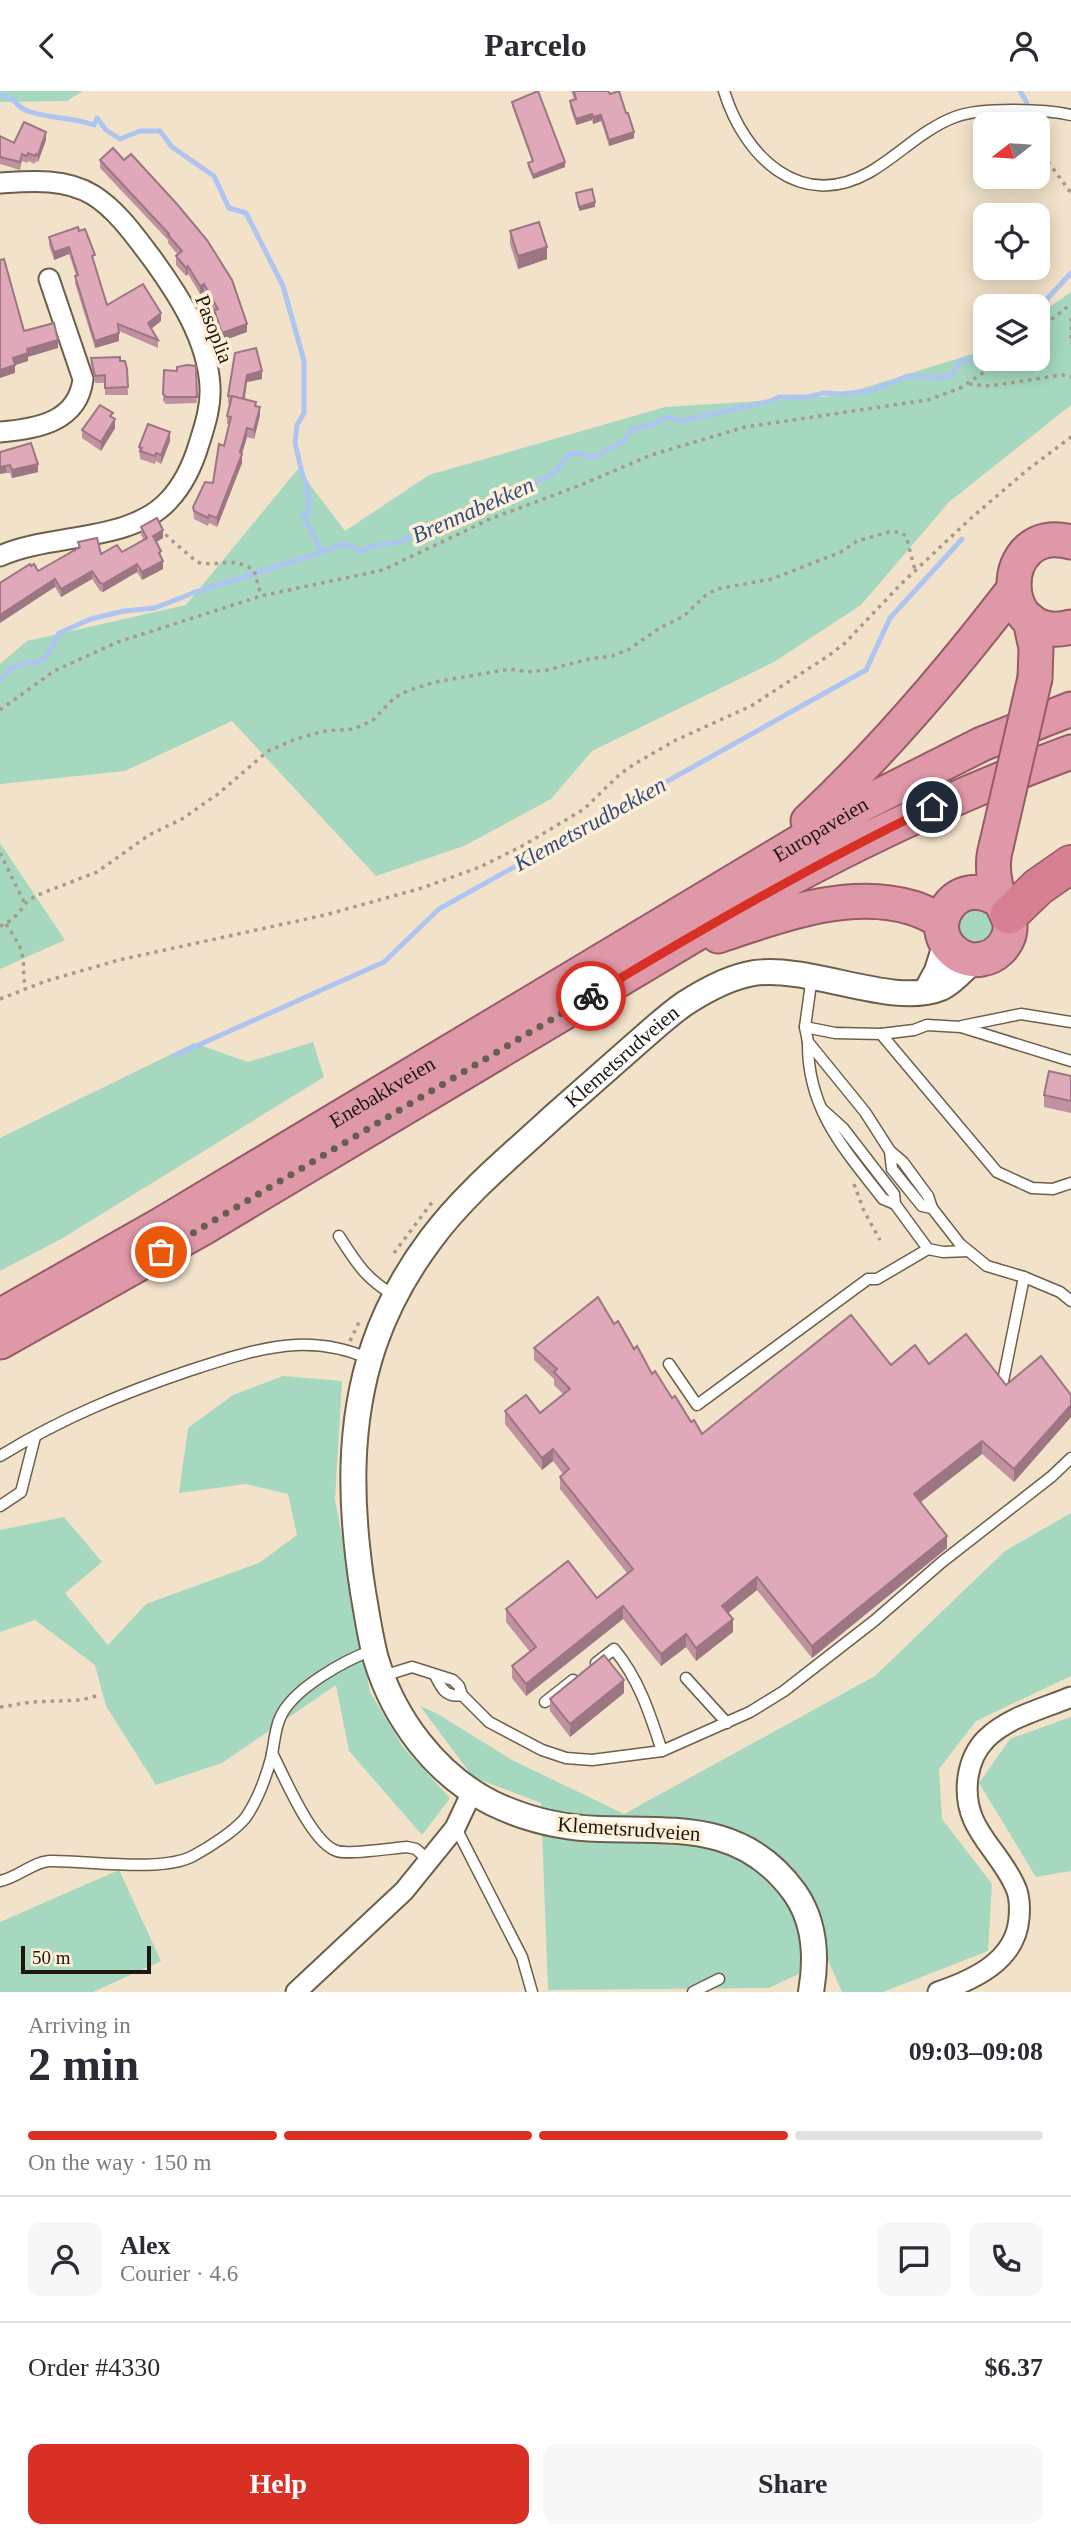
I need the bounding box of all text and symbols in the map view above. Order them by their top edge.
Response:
icon: back [28,27,66,65]
text: Parcelo [484,27,587,63]
icon: person [1005,27,1043,65]
north arrow [973,112,1050,189]
map controls [973,112,1050,371]
button: locate [973,203,1050,280]
street label: Pasoplia [190,291,238,367]
button: layers [973,294,1050,371]
water label: Brennabekken [408,472,538,548]
water label: Klemetsrudbekken [509,772,670,877]
pin [902,777,962,837]
icon: home [913,788,951,826]
street label: Europaveien [769,792,873,867]
courier [556,961,626,1031]
icon: bike [572,977,610,1015]
street label: Klemetsrudveien [560,1000,684,1113]
street label: Enebakkveien [325,1051,440,1133]
pin [131,1222,191,1282]
icon: bag [142,1233,180,1271]
street label: Klemetsrudveien [557,1812,702,1846]
scale bar [21,1943,150,1975]
text: 50 m [32,1947,71,1968]
text: Arriving in [28,2013,131,2038]
text: 09:03–09:08 [909,2037,1043,2066]
text: 2 min [28,2039,139,2090]
text: On the way · 150 m [28,2150,211,2175]
button: person [28,2222,102,2296]
button: chat [877,2222,951,2296]
button: phone [969,2222,1043,2296]
text: Alex [120,2231,171,2260]
text: Courier · 4.6 [120,2261,238,2286]
text: Order #4330 [28,2353,160,2382]
text: $6.37 [985,2353,1043,2382]
button: Help [28,2444,529,2524]
button: Share [543,2444,1043,2524]

